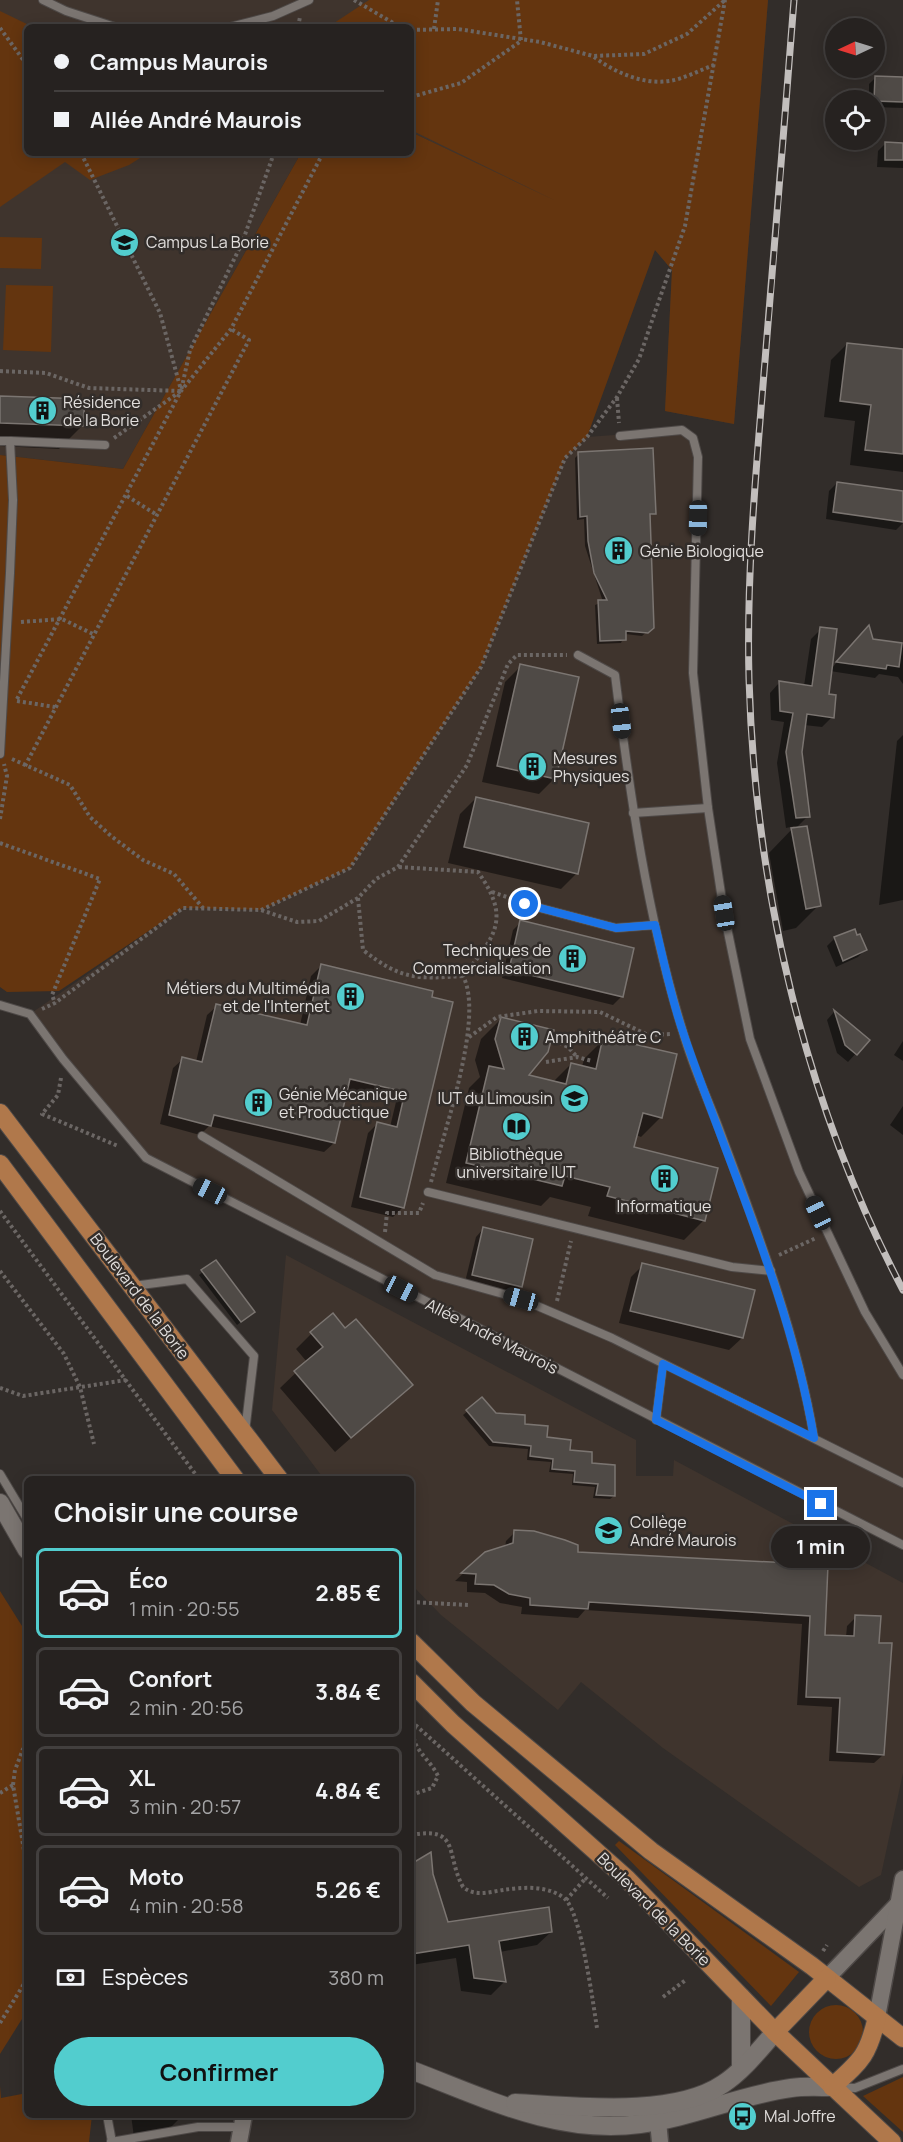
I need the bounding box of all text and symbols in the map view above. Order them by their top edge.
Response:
north arrow [825,18,885,78]
map controls [825,18,885,150]
text: Campus Maurois [90,47,268,77]
button: locate [825,90,885,150]
text: Allée André Maurois [90,105,302,135]
school or university icon: Campus La Borie [109,226,141,258]
place label: Campus La Borie [146,231,269,253]
place label: Résidence de la Borie [63,391,141,431]
building icon: Résidence de la Borie [26,395,58,427]
car [689,500,707,536]
building icon: Génie Biologique [603,535,635,567]
place label: Génie Biologique [640,540,764,562]
car [610,702,632,740]
place label: Mesures Physiques [553,747,629,787]
building icon: Mesures Physiques [516,751,548,783]
route start [511,890,538,917]
car [712,894,736,932]
place label: Techniques de Commercialisation [413,939,551,979]
building icon: Techniques de Commercialisation [556,943,588,975]
place label: Métiers du Multimédia et de l'Internet [167,977,330,1017]
building icon: Métiers du Multimédia et de l'Internet [335,981,367,1013]
building icon: Amphithéâtre C [508,1021,540,1053]
place label: Amphithéâtre C [545,1026,661,1048]
school or university icon: IUT du Limousin [558,1082,590,1114]
place label: Génie Mécanique et Productique [279,1083,407,1123]
building icon: Génie Mécanique et Productique [242,1087,274,1119]
place label: IUT du Limousin [438,1087,553,1109]
library icon: Bibliothèque universitaire IUT [500,1110,532,1142]
place label: Bibliothèque universitaire IUT [456,1143,576,1183]
building icon: Informatique [648,1162,680,1194]
car [190,1175,230,1207]
car [802,1193,834,1233]
place label: Informatique [617,1195,711,1217]
street label: Boulevard de la Borie [85,1229,195,1363]
car [381,1273,421,1305]
car [501,1285,541,1313]
street label: Allée André Maurois [422,1293,562,1379]
route end [807,1490,834,1517]
text: Choisir une course [54,1493,298,1530]
place label: Collège André Maurois [630,1511,736,1551]
school or university icon: Collège André Maurois [593,1515,625,1547]
callout: 1 min [772,1525,870,1567]
text: 1 min [796,1533,845,1560]
text: Éco [129,1565,168,1595]
icon: car [57,1566,111,1620]
text: 2.85 € [315,1578,381,1608]
text: 1 min · 20:55 [129,1595,240,1622]
text: Confort [129,1664,212,1694]
icon: car [57,1665,111,1719]
text: 3.84 € [315,1677,381,1707]
text: 2 min · 20:56 [129,1694,244,1721]
text: XL [129,1763,155,1793]
icon: car [57,1764,111,1818]
text: 4.84 € [315,1776,381,1806]
text: 3 min · 20:57 [129,1793,241,1820]
street label: Boulevard de la Borie [592,1847,716,1971]
text: Moto [129,1862,184,1892]
icon: car [57,1863,111,1917]
text: 5.26 € [315,1875,381,1905]
text: 4 min · 20:58 [129,1892,244,1919]
icon: cash [54,1961,87,1994]
text: Espèces [102,1962,188,1992]
text: 380 m [328,1964,384,1991]
button: Confirmer [54,2037,384,2106]
bus stop icon: Mal Joffre [727,2100,759,2132]
place label: Mal Joffre [764,2105,836,2127]

